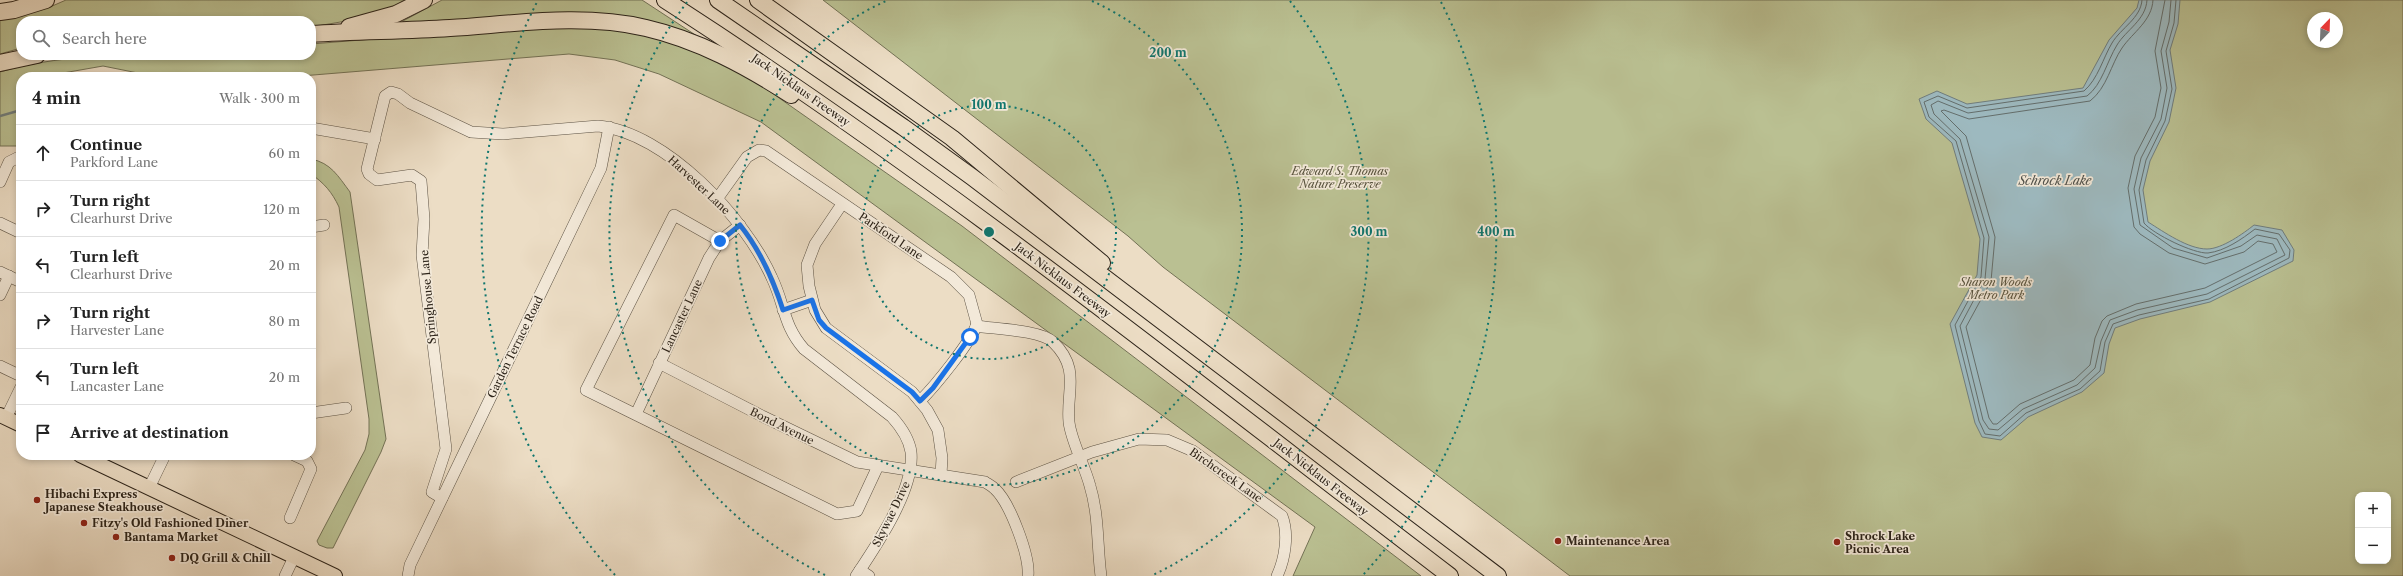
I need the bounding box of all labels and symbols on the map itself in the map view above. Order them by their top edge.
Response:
north arrow [2307,12,2343,48]
text: 200 m [1149,45,1187,60]
street label: Jack Nicklaus Freeway [748,50,853,130]
text: 100 m [971,97,1007,112]
street label: Harvester Lane [665,153,733,217]
park label: Edward S. Thomas Nature Preserve [1291,164,1389,191]
water label: Schrock Lake [2018,173,2093,188]
street label: Parkford Lane [856,209,926,263]
text: 300 m [1350,224,1388,239]
text: 400 m [1477,224,1515,239]
centre of rings [982,225,996,239]
route end [711,232,729,250]
street label: Jack Nicklaus Freeway [1011,238,1114,321]
street label: Springhouse Lane [417,249,439,345]
park label: Sharon Woods Metro Park [1959,275,2032,302]
street label: Lancaster Lane [659,277,705,355]
street label: Garden Terrace Road [484,293,546,400]
route start [961,328,979,346]
street label: Bond Avenue [748,404,816,448]
street label: Jack Nicklaus Freeway [1269,434,1372,519]
street label: Birchcreek Lane [1187,445,1265,505]
street label: Skywae Drive [869,479,913,549]
place label: Hibachi Express Japanese Steakhouse [43,487,163,514]
marker: Hibachi Express Japanese Steakhouse [32,495,42,505]
place label: Fitzy's Old Fashioned Diner [92,516,249,530]
marker: Fitzy's Old Fashioned Diner [79,518,89,528]
place label: Shrock Lake Picnic Area [1845,529,1916,556]
place label: Bantama Market [124,530,219,544]
marker: Bantama Market [111,532,121,542]
place label: Maintenance Area [1566,534,1670,548]
marker: Maintenance Area [1553,536,1563,546]
marker: Shrock Lake Picnic Area [1832,537,1842,547]
place label: DQ Grill & Chill [180,551,271,565]
marker: DQ Grill & Chill [167,553,177,563]

